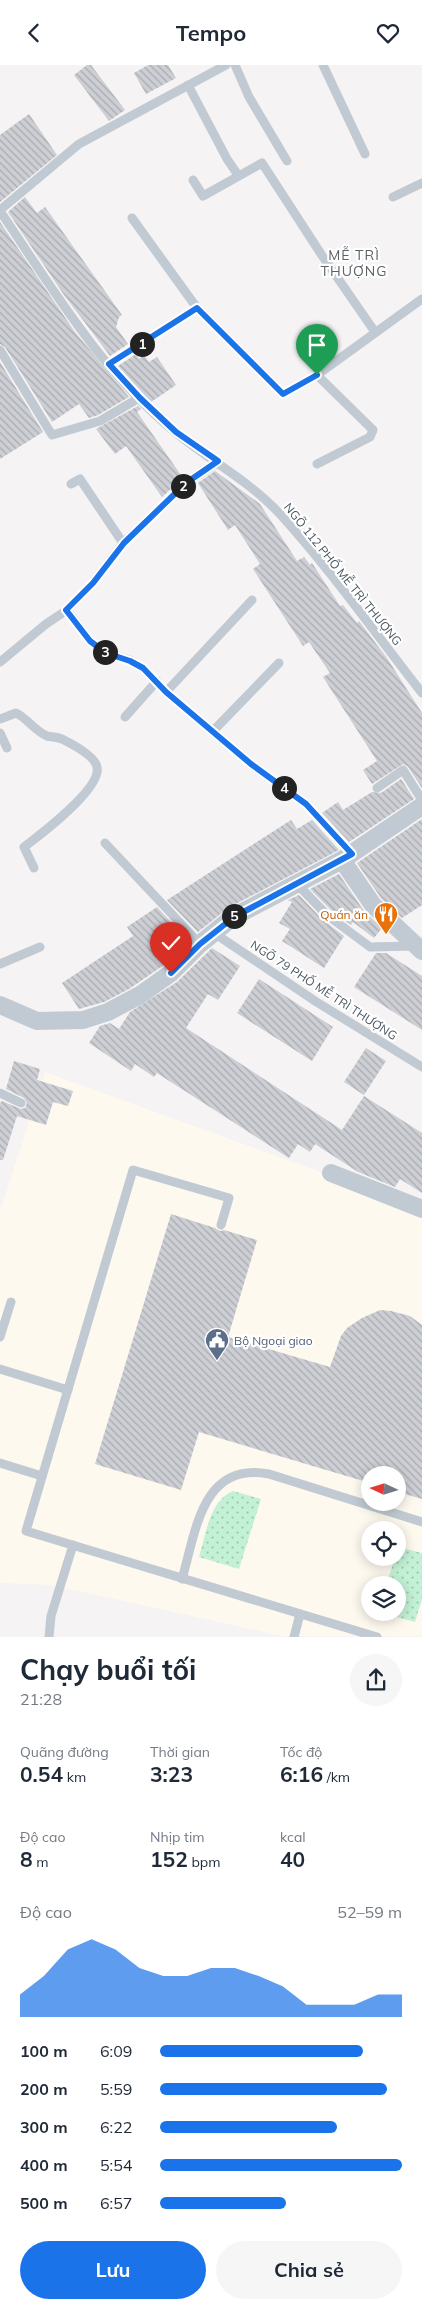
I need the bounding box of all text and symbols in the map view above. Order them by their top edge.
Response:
icon: back [20,19,48,47]
text: Tempo [176,19,246,47]
icon: heart [374,19,402,47]
district label: MỄ TRÌ THƯỢNG [321,246,387,280]
pin [296,324,338,375]
pin: 1 [130,331,154,357]
icon: arrive [303,331,331,359]
text: 1 [138,335,147,353]
pin: 2 [170,473,196,499]
text: 2 [179,477,188,495]
street label: NGÕ 112 PHỐ MỄ TRÌ THƯỢNG [281,499,406,648]
pin: 3 [92,639,118,665]
text: 3 [101,643,110,661]
pin: 4 [272,775,296,801]
text: 4 [280,779,289,797]
restaurant icon: Quán ăn [373,901,399,935]
pin: 5 [222,903,246,929]
text: 5 [230,907,239,925]
place label: Quán ăn [320,907,368,922]
pin [150,922,192,973]
icon: check [157,929,185,957]
street label: NGÕ 79 PHỐ MỄ TRÌ THƯỢNG [248,936,401,1043]
public building icon: Bộ Ngoại giao [204,1327,230,1361]
place label: Bộ Ngoại giao [234,1333,313,1348]
north arrow [361,1466,406,1511]
map controls [361,1466,406,1621]
button: locate [361,1521,406,1566]
button: layers [361,1576,406,1621]
text: Chạy buổi tối [20,1652,196,1687]
button: share [350,1654,402,1706]
text: 21:28 [20,1689,62,1709]
text: Quãng đường [20,1743,109,1761]
text: Thời gian [150,1743,210,1761]
text: Tốc độ [280,1743,322,1761]
text: 0.54 [20,1761,63,1787]
text: 3:23 [150,1761,193,1787]
text: 6:16 [280,1761,323,1787]
text: km [63,1768,86,1786]
text: /km [323,1768,350,1786]
text: Độ cao [20,1828,65,1846]
text: Nhịp tim [150,1828,205,1846]
text: kcal [280,1828,306,1846]
text: 8 [20,1846,33,1872]
text: 152 [150,1846,188,1872]
text: 40 [280,1846,305,1872]
text: m [33,1853,49,1871]
text: bpm [188,1853,221,1871]
text: Độ cao [20,1902,72,1922]
text: 52–59 m [337,1902,402,1922]
text: 100 m [20,2041,68,2061]
text: 6:09 [100,2041,132,2061]
text: 200 m [20,2079,68,2099]
text: 5:59 [100,2079,132,2099]
text: 300 m [20,2117,68,2137]
text: 6:22 [100,2117,132,2137]
text: 400 m [20,2155,68,2175]
text: 5:54 [100,2155,132,2175]
text: 500 m [20,2193,68,2213]
text: 6:57 [100,2193,132,2213]
button: Lưu [20,2241,206,2299]
button: Chia sẻ [216,2241,402,2299]

